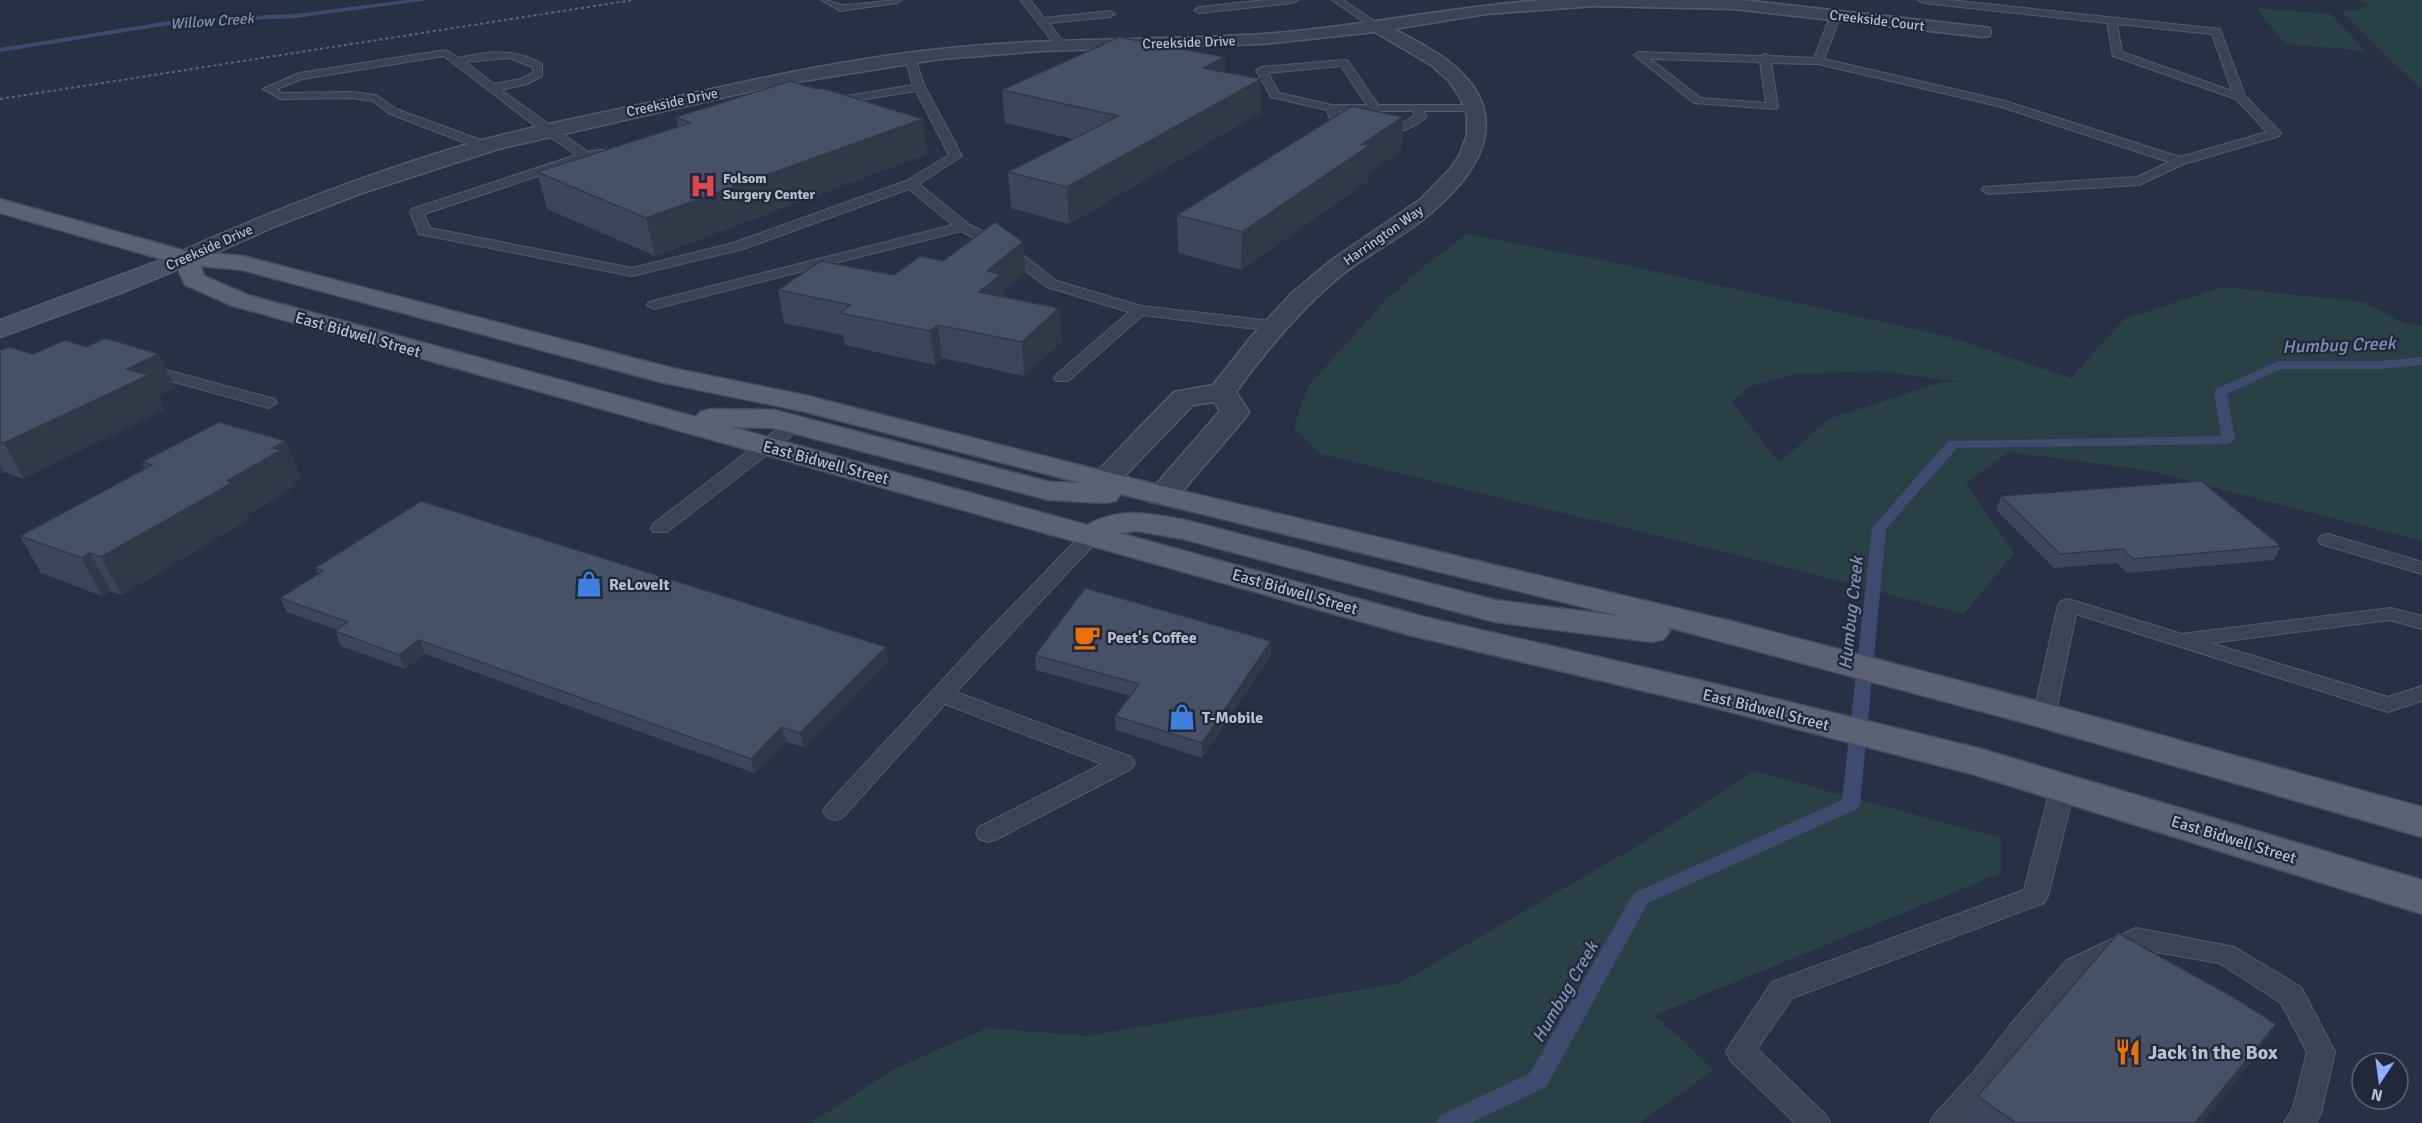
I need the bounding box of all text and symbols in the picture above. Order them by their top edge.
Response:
street label: Creekside Court [1829,6,1925,35]
water label: Willow Creek [169,9,256,33]
street label: Creekside Drive [1142,32,1236,53]
street label: Creekside Drive [625,84,719,120]
place label: Folsom Surgery Center [723,170,816,203]
hospital icon: Folsom Surgery Center [688,171,718,201]
street label: Harrington Way [1340,201,1427,269]
street label: Creekside Drive [163,221,255,274]
street label: East Bidwell Street [293,308,423,363]
water label: Humbug Creek [2282,332,2398,358]
street label: East Bidwell Street [761,437,891,489]
water label: Humbug Creek [1834,554,1868,671]
street label: East Bidwell Street [1230,565,1360,620]
shop icon: ReLoveIt [574,569,604,599]
place label: ReLoveIt [609,575,670,595]
cafe icon: Peet's Coffee [1072,622,1102,652]
place label: Peet's Coffee [1107,628,1197,648]
street label: East Bidwell Street [1701,685,1831,735]
shop icon: T-Mobile [1167,702,1197,732]
place label: T-Mobile [1202,708,1263,728]
street label: East Bidwell Street [2169,811,2299,869]
water label: Humbug Creek [1527,936,1604,1047]
restaurant icon: Jack in the Box [2113,1037,2143,1067]
place label: Jack in the Box [2148,1040,2278,1065]
north arrow [2350,1051,2410,1111]
text: N [2369,1084,2385,1106]

